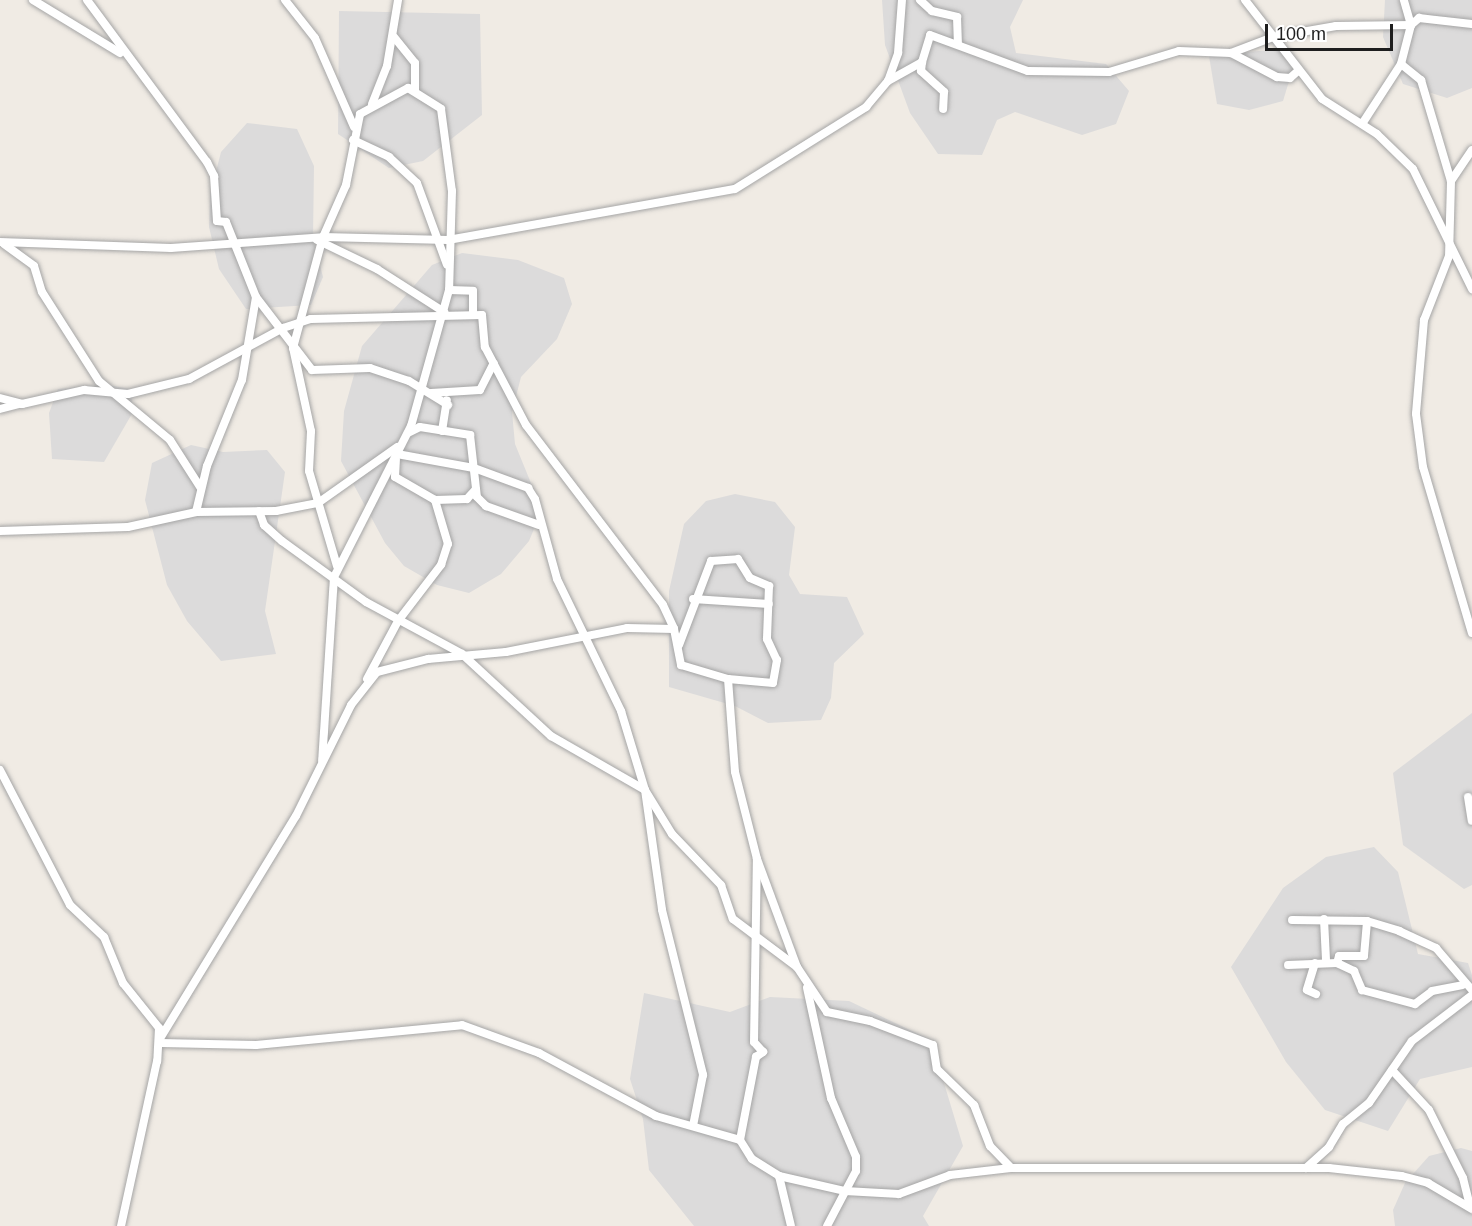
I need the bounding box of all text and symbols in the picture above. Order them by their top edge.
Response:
scale bar [1268,12,1396,50]
text: 100 m [1276,24,1326,44]

